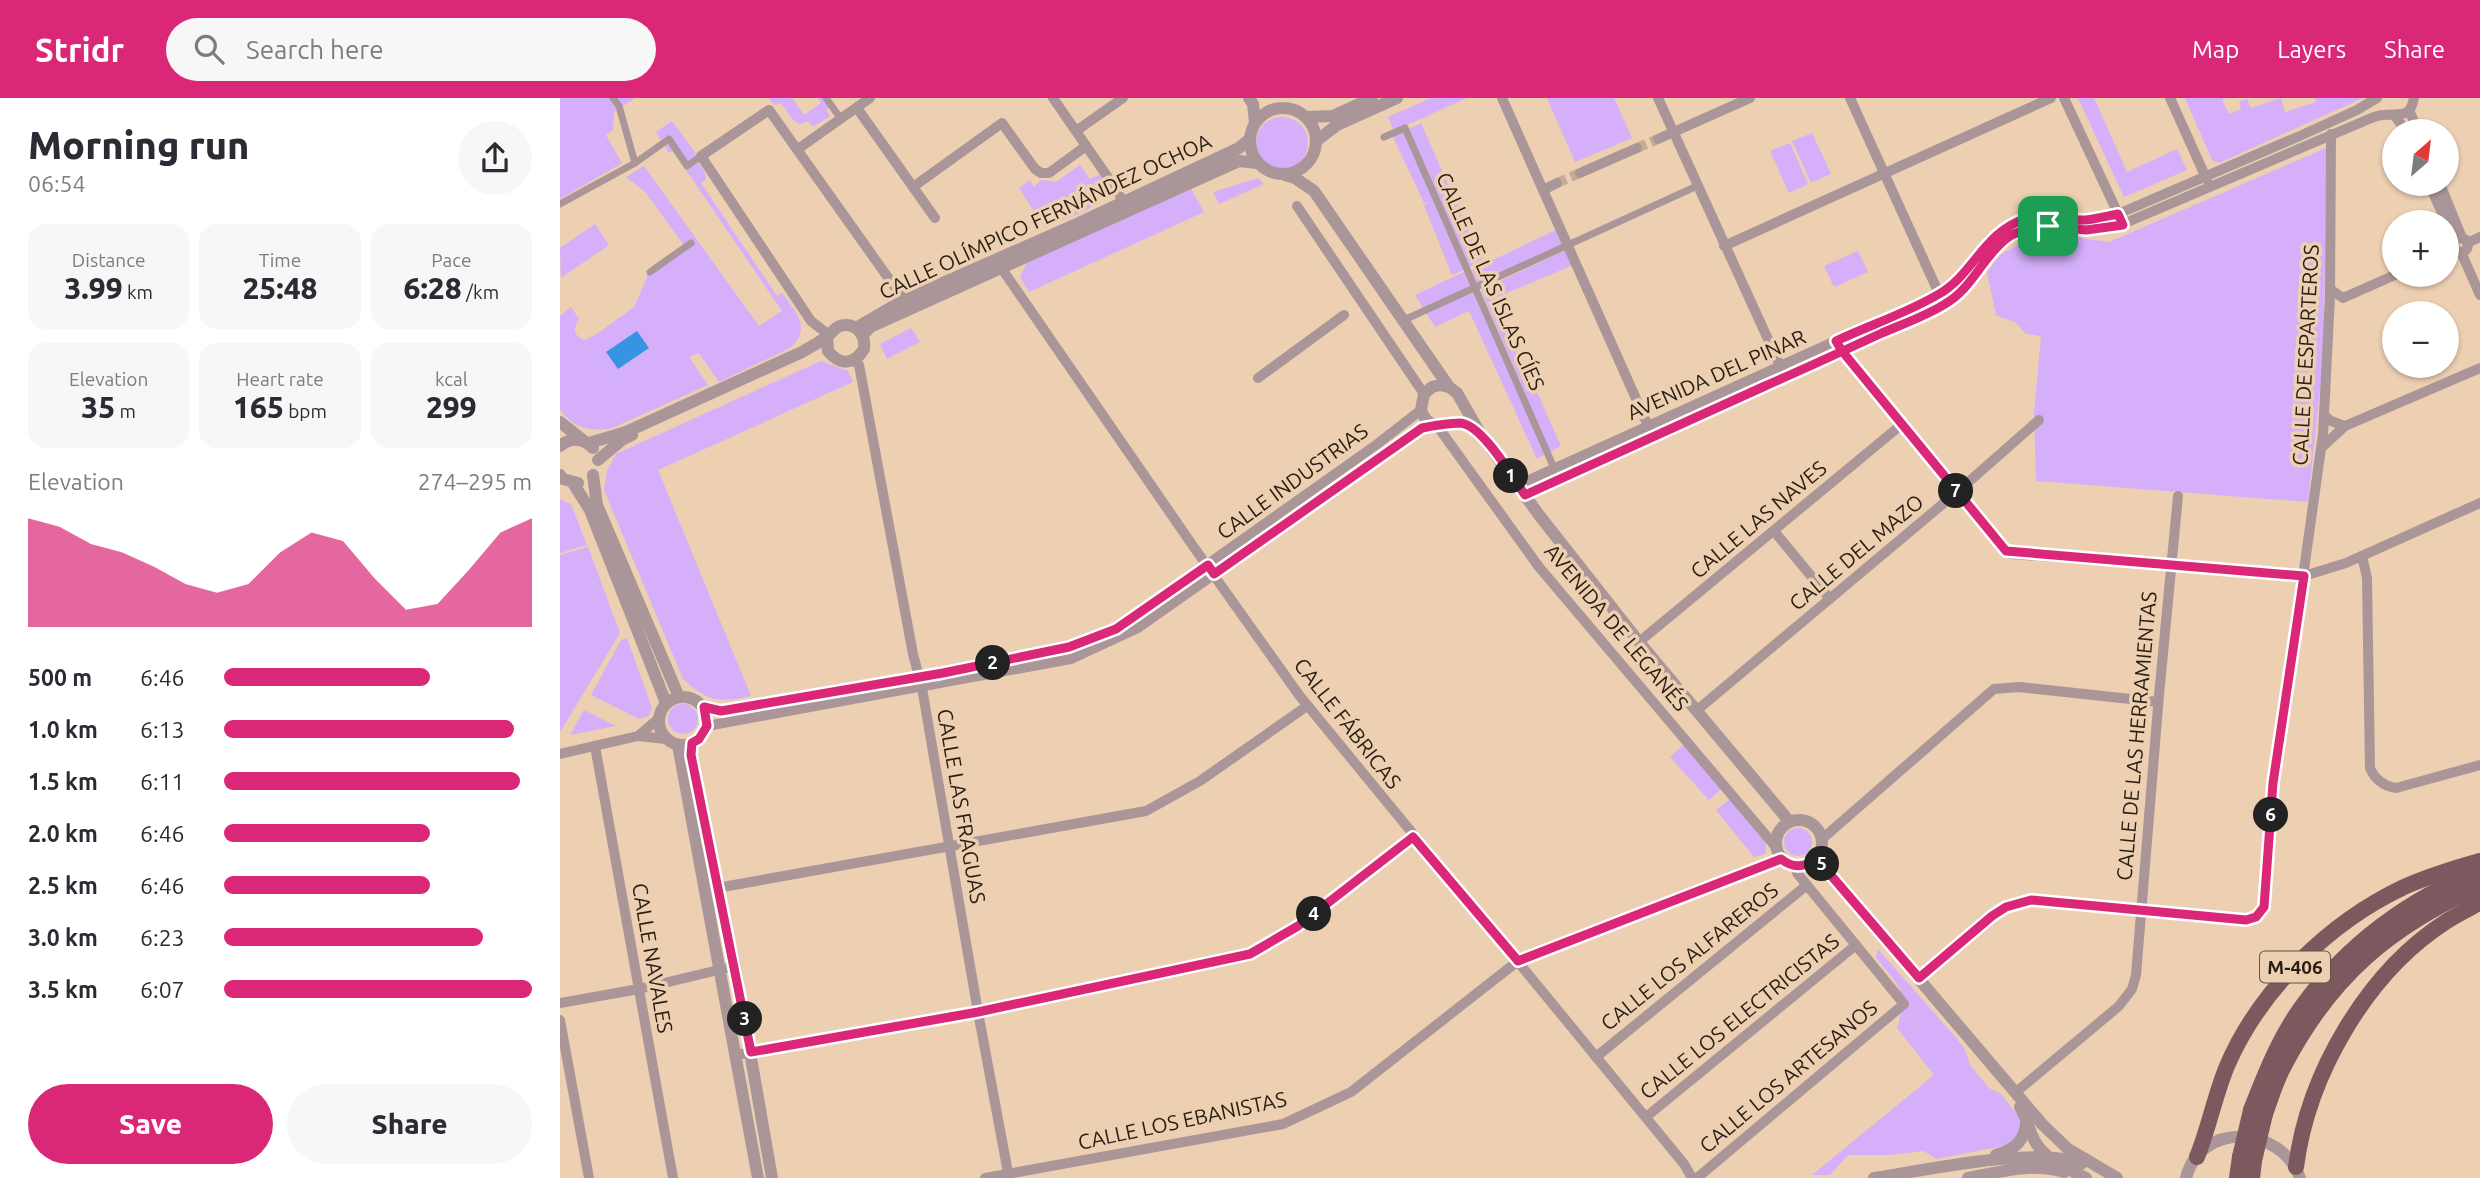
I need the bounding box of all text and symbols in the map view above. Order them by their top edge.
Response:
search box [166,18,656,81]
icon: search [190,30,228,68]
text: Stridr [35,31,124,68]
text: Search here [246,35,383,64]
text: Map [2192,36,2239,63]
text: Layers [2277,36,2346,63]
text: Share [2384,36,2445,63]
north arrow [2382,119,2459,196]
map controls [2382,119,2459,378]
button: share [458,121,532,195]
text: Morning run [28,124,249,166]
street label: CALLE OLÍMPICO FERNÁNDEZ OCHOA [875,128,1215,304]
street label: CALLE DE LAS ISLAS CÍES [1432,168,1550,394]
text: 06:54 [28,171,86,196]
pin [2018,196,2078,256]
icon: arrive [2029,207,2067,245]
button: + [2382,210,2459,287]
street label: CALLE DE ESPARTEROS [2287,244,2323,466]
text: Distance [72,249,145,271]
text: Time [259,249,301,271]
text: Pace [431,249,471,271]
text: 3.99 [64,271,123,305]
text: 25:48 [242,271,318,305]
text: 6:28 [404,271,462,305]
text: km [123,281,153,303]
text: /km [462,281,499,303]
button: − [2382,301,2459,378]
street label: AVENIDA DEL PINAR [1623,324,1809,424]
text: Elevation [69,368,148,390]
text: Heart rate [236,368,324,390]
text: kcal [435,368,468,390]
text: 35 [81,390,115,424]
text: 165 [233,390,284,424]
text: 299 [426,390,477,424]
text: m [115,400,136,422]
text: bpm [284,400,327,422]
street label: CALLE INDUSTRIAS [1212,418,1372,544]
street label: CALLE LAS NAVES [1685,455,1831,583]
pin: 1 [1494,458,1528,494]
text: 1 [1505,464,1516,486]
text: Elevation [28,469,124,494]
text: 274–295 m [418,469,532,494]
pin: 7 [1938,474,1974,508]
text: 7 [1950,479,1961,501]
street label: CALLE DEL MAZO [1784,489,1928,615]
street label: AVENIDA DE LEGANÉS [1540,539,1694,715]
street label: CALLE DE LAS HERRAMIENTAS [2111,590,2161,882]
pin: 2 [976,646,1010,680]
text: 2 [987,651,998,673]
street label: CALLE FÁBRICAS [1290,653,1406,793]
text: 500 m [28,665,92,690]
text: 6:46 [140,665,185,690]
street label: CALLE LAS FRAGUAS [933,707,991,905]
text: 1.0 km [28,717,98,742]
text: 6:13 [140,717,185,742]
text: 1.5 km [28,769,98,794]
text: 6:11 [140,769,185,794]
pin: 6 [2254,798,2288,832]
text: 6 [2265,803,2276,825]
text: 2.0 km [28,821,98,846]
text: 6:46 [140,821,185,846]
pin: 5 [1804,846,1840,882]
text: 5 [1816,852,1827,874]
text: 2.5 km [28,873,98,898]
text: 6:46 [140,873,185,898]
street label: CALLE LOS ALFAREROS [1596,877,1782,1035]
street label: CALLE NAVALES [628,881,678,1035]
pin: 4 [1296,896,1332,932]
text: 4 [1308,902,1319,924]
text: 3.0 km [28,925,98,950]
text: 6:23 [140,925,185,950]
street label: CALLE LOS ELECTRICISTAS [1635,928,1843,1104]
road number: M-406 [2260,952,2330,982]
text: 3.5 km [28,977,98,1002]
text: 6:07 [140,977,185,1002]
street label: CALLE LOS ARTESANOS [1694,995,1882,1157]
pin: 3 [728,1002,762,1037]
text: 3 [739,1007,750,1029]
button: Save [28,1084,273,1164]
button: Share [287,1084,532,1164]
street label: CALLE LOS EBANISTAS [1075,1086,1289,1154]

